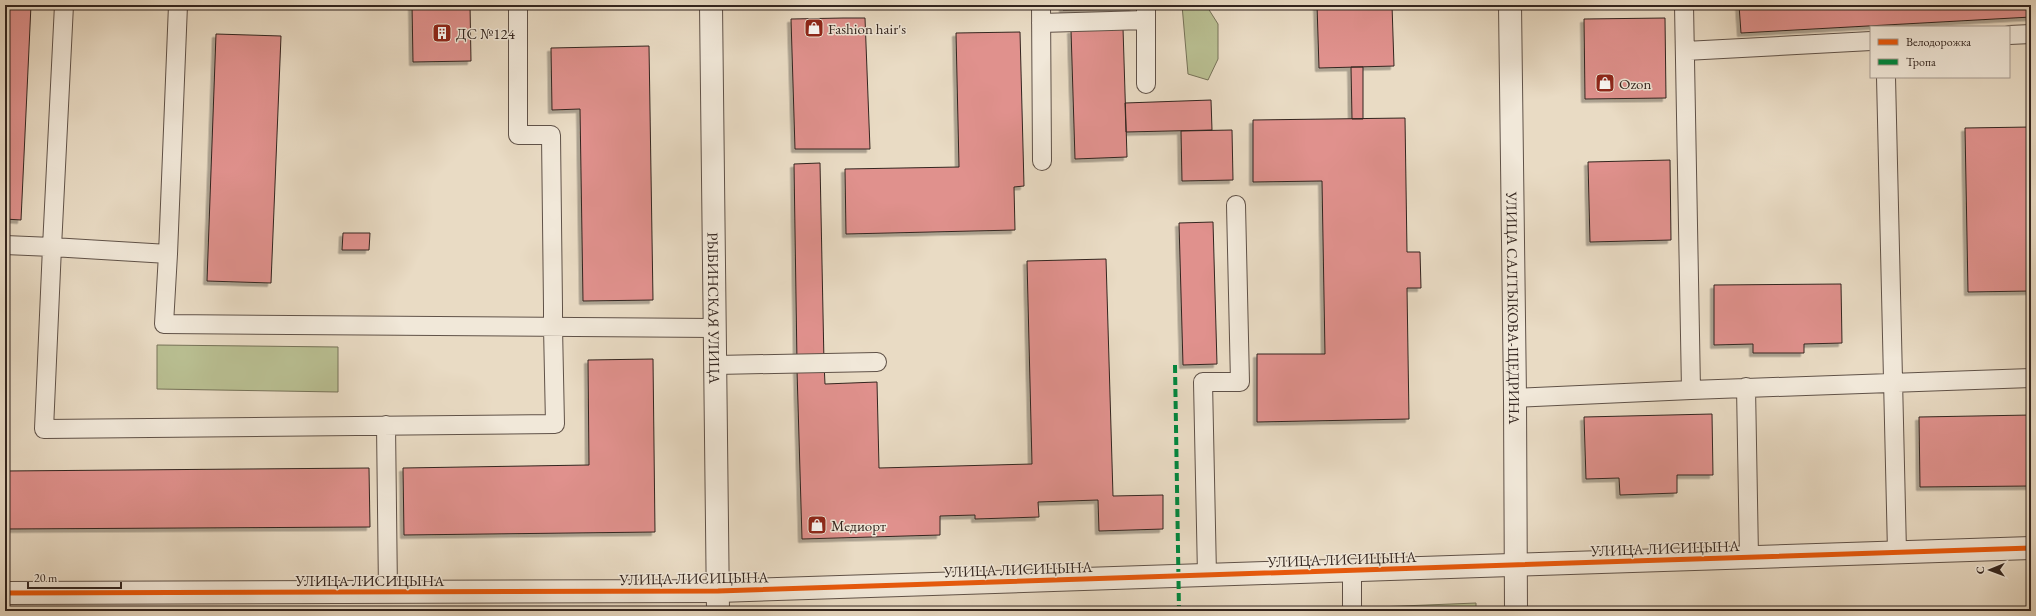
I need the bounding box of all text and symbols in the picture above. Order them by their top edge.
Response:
shop icon: Fashion hair's [803,17,825,39]
place label: Fashion hair's [828,19,906,38]
building icon: ДС №124 [431,22,453,44]
place label: ДС №124 [456,24,516,43]
legend [1870,26,2010,78]
text: Велодорожка [1906,34,1971,50]
text: Тропа [1906,54,1936,70]
shop icon: Ozon [1594,72,1616,94]
place label: Ozon [1619,74,1652,93]
street label: УЛИЦА САЛТЫКОВА-ЩЕДРИНА [1503,191,1525,425]
street label: РЫБИНСКАЯ УЛИЦА [704,232,725,385]
shop icon: Медиорт [806,514,828,536]
place label: Медиорт [831,516,886,535]
street label: УЛИЦА ЛИСИЦЫНА [1589,536,1740,560]
street label: УЛИЦА ЛИСИЦЫНА [1266,547,1417,571]
north arrow [1970,550,2010,590]
street label: УЛИЦА ЛИСИЦЫНА [942,557,1093,581]
scale bar [28,564,121,590]
text: С [1973,566,1987,574]
street label: УЛИЦА ЛИСИЦЫНА [618,567,769,589]
text: 20 m [34,570,58,586]
street label: УЛИЦА ЛИСИЦЫНА [295,571,445,590]

